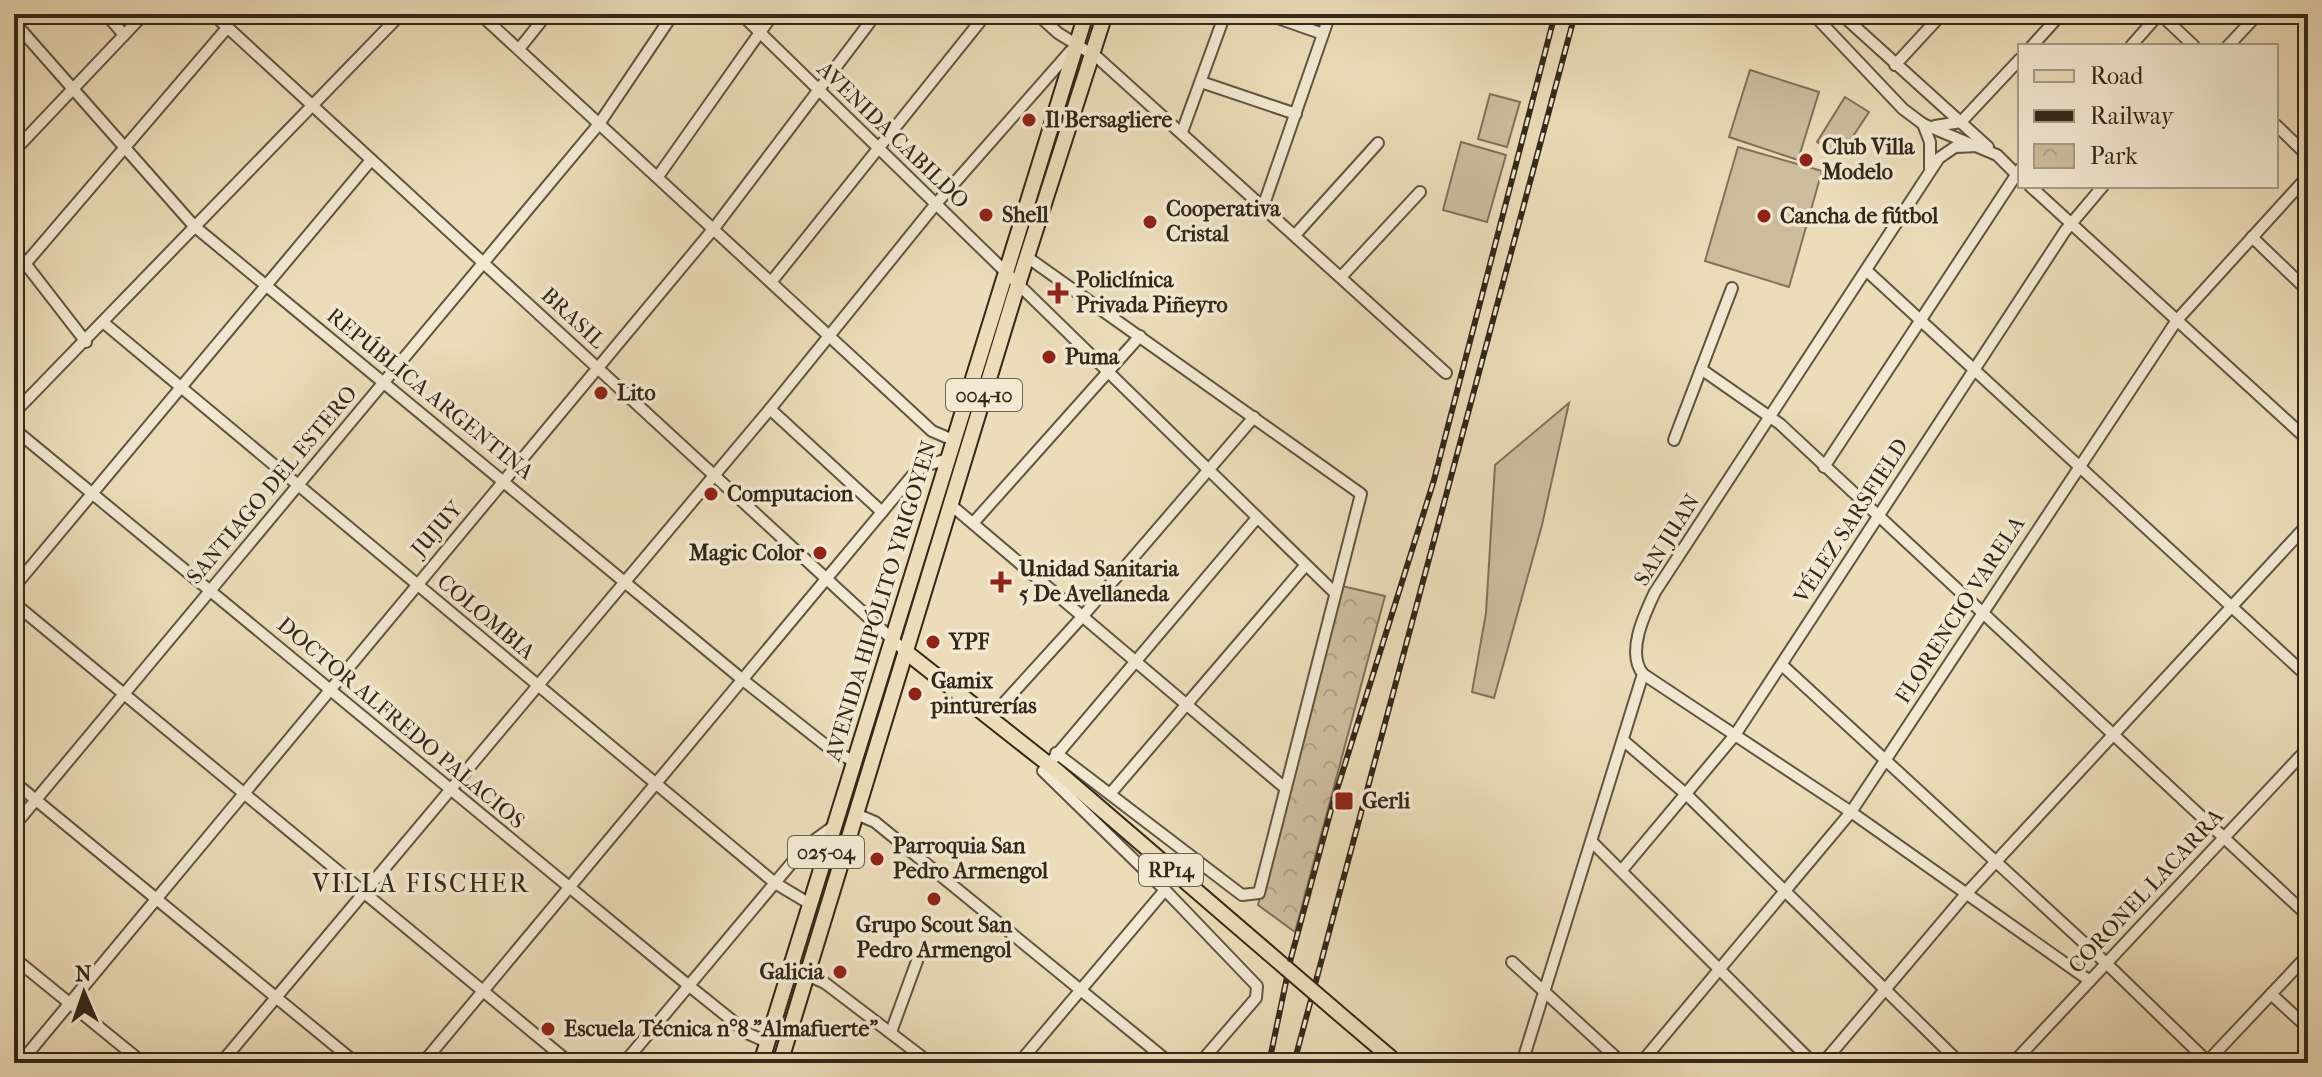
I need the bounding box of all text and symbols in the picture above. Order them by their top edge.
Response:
legend [2018,44,2278,188]
street label: AVENIDA CABILDO [811,55,974,214]
text: Road [2090,62,2144,90]
text: Railway [2090,102,2175,130]
place label: Il Bersagliere [1045,107,1173,133]
marker: Il Bersagliere [1020,111,1038,129]
place label: Club Villa Modelo [1821,134,1915,185]
text: Park [2090,142,2138,170]
marker: Club Villa Modelo [1797,151,1815,169]
place label: Cooperativa Cristal [1166,196,1281,247]
place label: Shell [1002,202,1049,228]
place label: Cancha de fútbol [1780,203,1939,229]
marker: Shell [977,206,995,224]
marker: Cancha de fútbol [1755,207,1773,225]
marker: Cooperativa Cristal [1141,213,1159,231]
place label: Policlínica Privada Piñeyro [1076,267,1228,318]
street label: BRASIL [536,282,611,354]
marker: Policlínica Privada Piñeyro [1047,282,1069,304]
street label: REPÚBLICA ARGENTINA [321,302,540,486]
place label: Puma [1065,344,1120,370]
marker: Puma [1040,348,1058,366]
road number: 004-10 [946,379,1022,411]
place label: Lito [617,380,656,406]
street label: SANTIAGO DEL ESTERO [181,381,363,589]
marker: Lito [592,384,610,402]
street label: VÉLEZ SARSFIELD [1787,433,1914,609]
street label: AVENIDA HIPÓLITO YRIGOYEN [818,437,942,765]
place label: Computacion [727,481,853,507]
marker: Computacion [702,485,720,503]
street label: SAN JUAN [1629,489,1706,591]
street label: JUJUY [404,495,469,564]
street label: FLORENCIO VARELA [1890,511,2031,708]
place label: Magic Color [688,540,805,566]
marker: Magic Color [811,544,829,562]
place label: Unidad Sanitaria 5 De Avellaneda [1018,556,1180,607]
street label: COLOMBIA [432,569,541,666]
marker: Unidad Sanitaria 5 De Avellaneda [990,571,1012,593]
street label: DOCTOR ALFREDO PALACIOS [272,612,530,834]
place label: YPF [948,629,990,655]
marker: YPF [924,633,942,651]
place label: Gamix pinturerías [930,668,1037,719]
marker: Gamix pinturerías [906,685,924,703]
place label: Gerli [1362,788,1411,814]
marker: Gerli [1333,790,1355,812]
street label: CORONEL LACARRA [2063,803,2229,979]
place label: Parroquia San Pedro Armengol [893,833,1049,884]
road number: 025-04 [788,836,864,868]
marker: Parroquia San Pedro Armengol [868,850,886,868]
road number: RP14 [1139,854,1203,886]
district label: VILLA FISCHER [311,868,530,899]
marker: Grupo Scout San Pedro Armengol [925,890,943,908]
place label: Grupo Scout San Pedro Armengol [856,912,1013,963]
north arrow [44,953,124,1033]
place label: Galicia [759,959,825,985]
text: N [75,961,92,987]
marker: Galicia [831,963,849,981]
place label: Escuela Técnica n°8 "Almafuerte" [564,1016,878,1042]
marker: Escuela Técnica n°8 "Almafuerte" [539,1020,557,1038]

